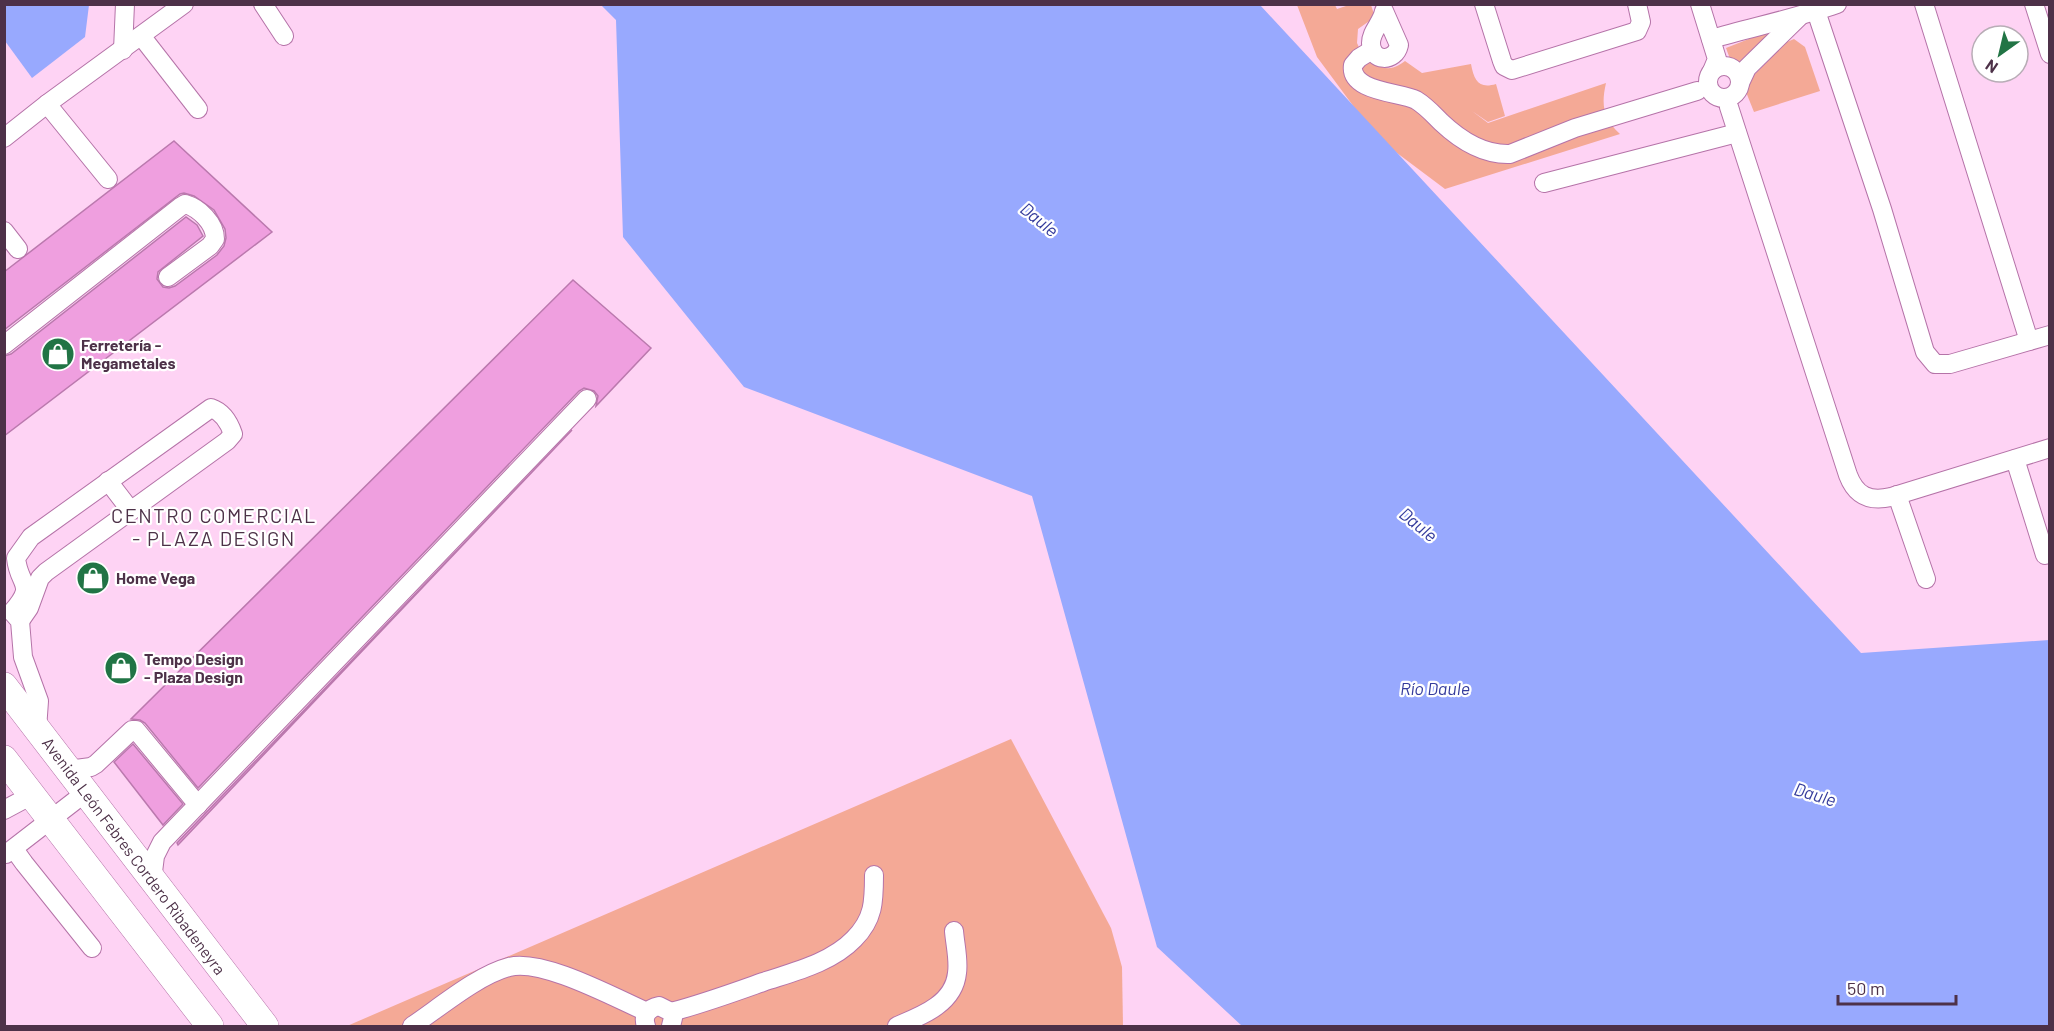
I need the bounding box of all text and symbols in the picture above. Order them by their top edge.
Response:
north arrow [1970,24,2030,84]
text: N [1982,56,2001,78]
water label: Daule [1016,197,1063,241]
place label: Ferretería - Megametales [81,335,175,372]
shop icon: Ferretería - Megametales [40,336,76,372]
water label: Daule [1395,502,1442,546]
district label: CENTRO COMERCIAL - PLAZA DESIGN [111,503,317,550]
shop icon: Home Vega [75,560,111,596]
place label: Home Vega [116,568,195,587]
place label: Tempo Design - Plaza Design [144,649,244,686]
shop icon: Tempo Design - Plaza Design [103,650,139,686]
water label: Río Daule [1400,677,1470,699]
street label: Avenida León Febres Cordero Ribadeneyra [39,733,230,978]
water label: Daule [1792,777,1839,811]
scale bar [1838,968,1956,1006]
text: 50 m [1847,977,1885,999]

